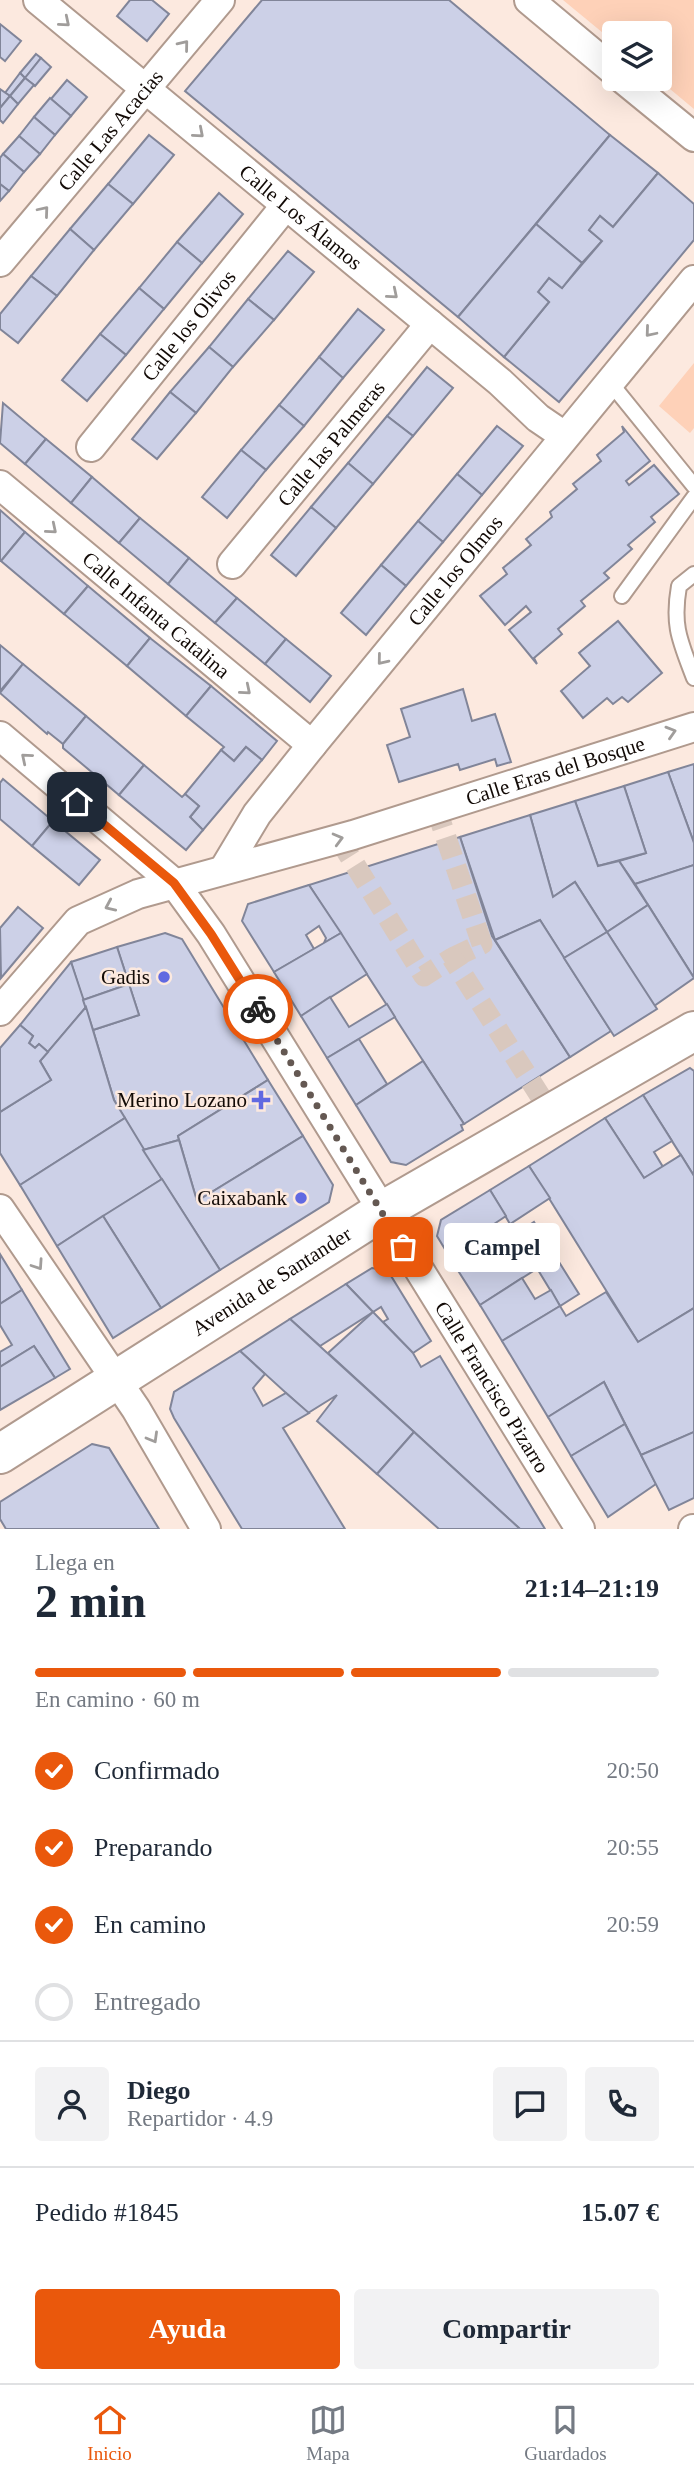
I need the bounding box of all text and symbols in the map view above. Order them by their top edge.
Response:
one-way arrow [56,14,69,26]
map controls [602,21,672,91]
button: layers [602,21,672,91]
one-way arrow [175,40,188,52]
street label: Calle Las Acacias [53,65,168,196]
one-way arrow [191,124,204,137]
street label: Calle Los Álamos [235,160,367,275]
one-way arrow [36,206,48,219]
street label: Calle los Olivos [137,265,241,386]
one-way arrow [385,286,398,298]
one-way arrow [646,324,658,337]
street label: Calle las Palmeras [273,376,390,511]
street label: Calle los Olmos [403,511,507,631]
one-way arrow [44,521,57,533]
street label: Calle Infanta Catalina [77,547,235,684]
one-way arrow [378,651,390,664]
one-way arrow [238,682,251,694]
one-way arrow [665,726,677,741]
street label: Calle Eras del Bosque [463,731,648,810]
one-way arrow [21,754,34,766]
pin [47,772,107,832]
icon: home [58,783,96,821]
one-way arrow [332,833,344,847]
one-way arrow [104,898,117,912]
place label: Gadis [101,965,150,989]
marker: Gadis [156,969,172,985]
courier [223,974,293,1044]
icon: bike [239,990,277,1028]
place label: Merino Lozano [117,1088,247,1112]
marker: Merino Lozano [253,1092,269,1108]
place label: Caixabank [197,1186,287,1210]
marker: Caixabank [293,1190,309,1206]
pin [373,1217,433,1277]
street label: Avenida de Santander [188,1222,356,1341]
callout: Campel [445,1222,560,1272]
icon: bag [384,1228,422,1266]
text: Campel [464,1235,540,1260]
one-way arrow [30,1257,43,1270]
street label: Calle Francisco Pizarro [430,1297,554,1477]
one-way arrow [145,1430,158,1443]
text: Llega en [35,1550,115,1575]
text: 21:14–21:19 [525,1574,659,1603]
text: 2 min [35,1576,146,1627]
text: En camino · 60 m [35,1687,200,1712]
icon: check [35,1752,73,1790]
text: Confirmado [94,1756,220,1785]
text: 20:50 [607,1758,659,1783]
icon: check [35,1829,73,1867]
text: Preparando [94,1833,212,1862]
text: 20:55 [607,1835,659,1860]
icon: check [35,1906,73,1944]
text: En camino [94,1910,206,1939]
text: 20:59 [607,1912,659,1937]
text: Entregado [94,1987,201,2016]
button: person [35,2067,109,2141]
button: chat [493,2067,567,2141]
button: phone [585,2067,659,2141]
text: Diego [127,2076,191,2105]
text: Repartidor · 4.9 [127,2106,273,2131]
text: Pedido #1845 [35,2198,179,2227]
text: 15.07 € [581,2198,659,2227]
button: Ayuda [35,2289,340,2369]
button: Compartir [354,2289,659,2369]
tab: Inicio [87,2401,132,2465]
tab: Mapa [306,2401,350,2465]
tab: Guardados [524,2401,607,2465]

